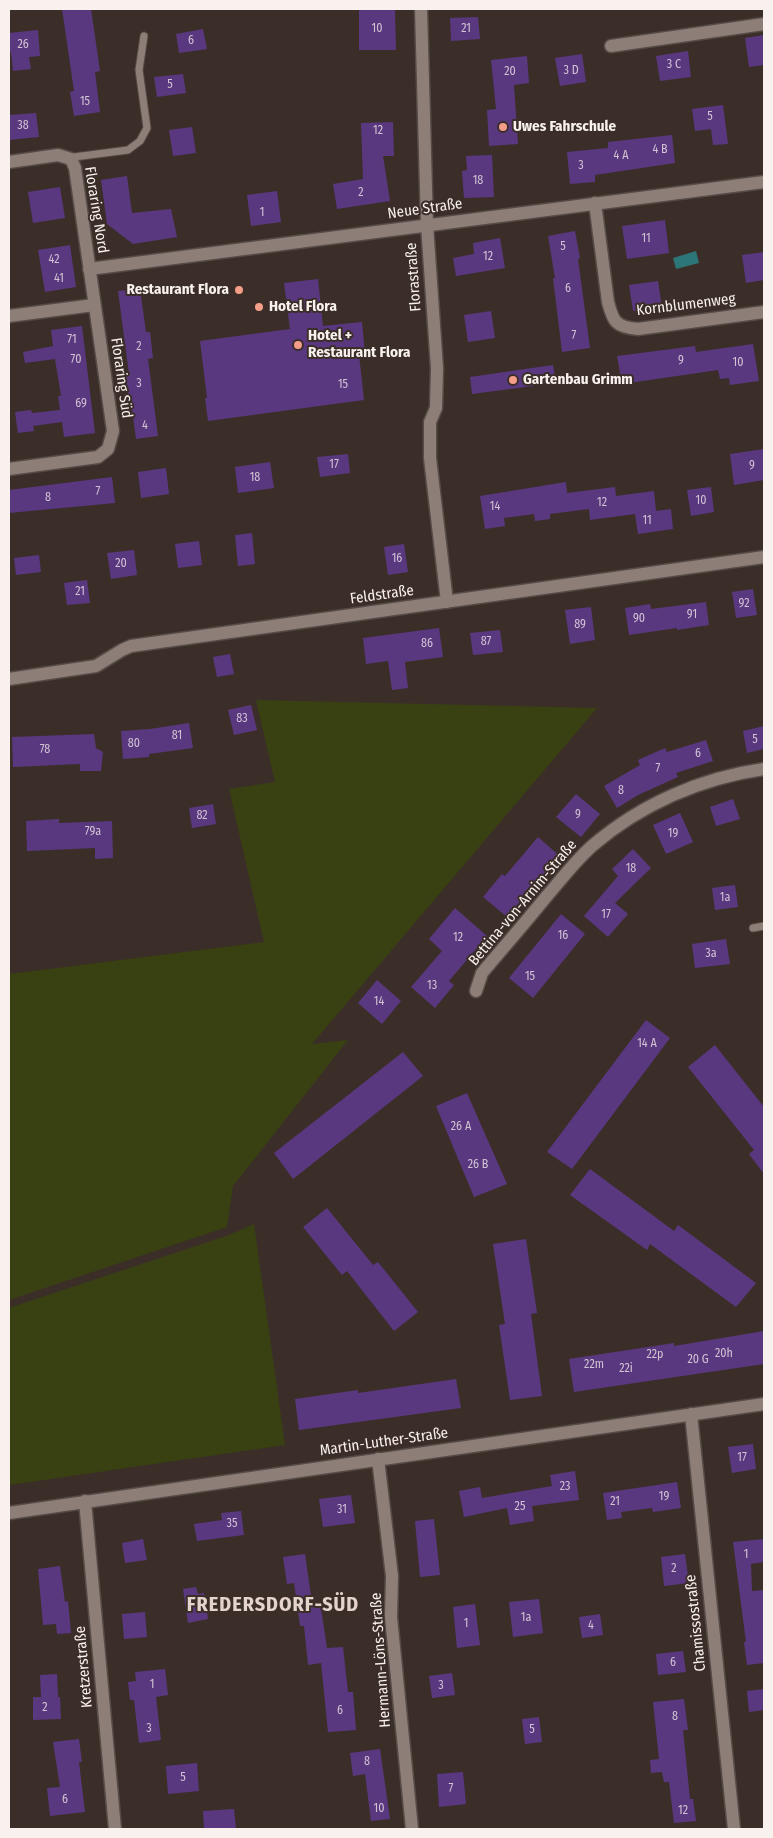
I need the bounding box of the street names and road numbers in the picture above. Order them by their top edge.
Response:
street label: Floraring Nord [80,165,112,255]
street label: Neue Straße [387,195,463,223]
street label: Florastraße [403,242,425,312]
street label: Kornblumenweg [635,290,737,320]
street label: Floraring Süd [106,337,136,419]
street label: Feldstraße [349,582,415,608]
street label: Bettina-von-Arnim-Straße [465,836,581,970]
street label: Martin-Luther-Straße [319,1424,449,1460]
street label: Chamissostraße [682,1574,710,1672]
street label: Hermann-Löns-Straße [367,1592,395,1728]
street label: Kretzerstraße [71,1625,97,1709]

